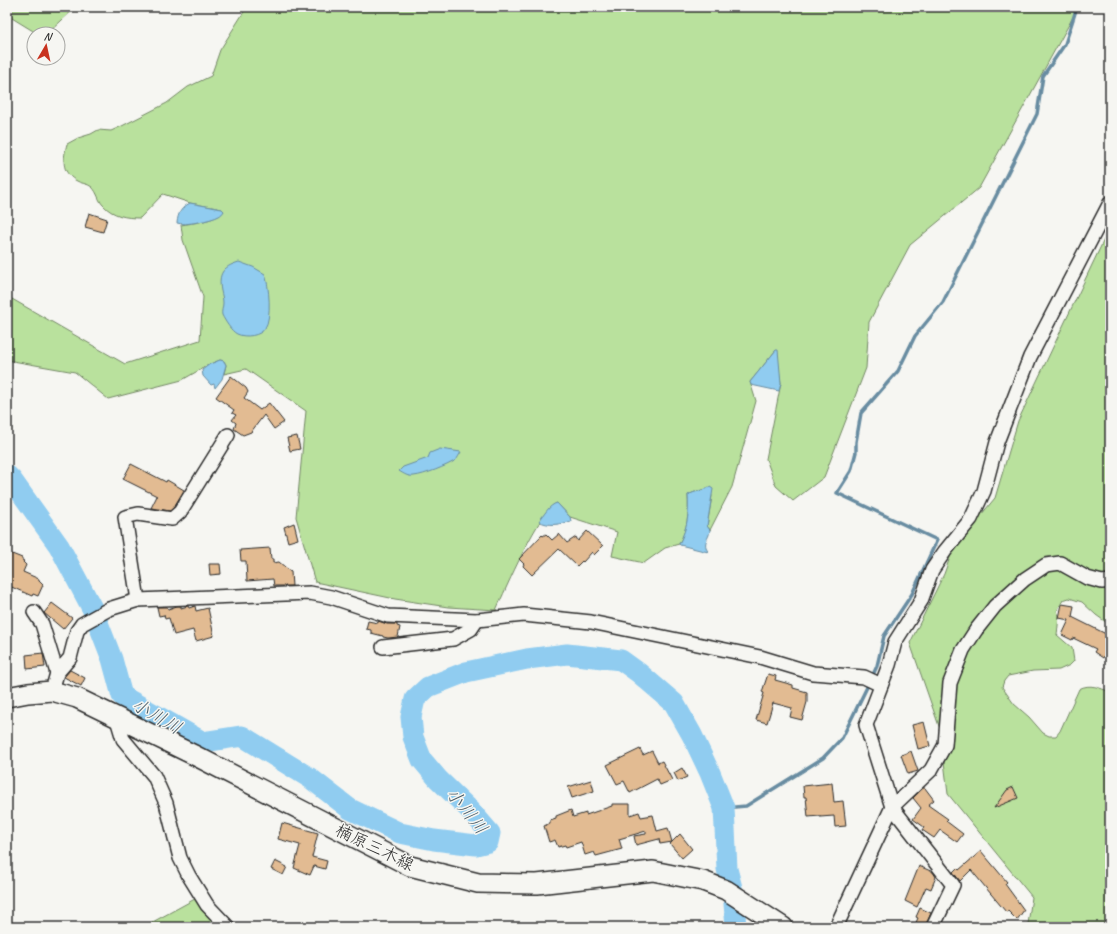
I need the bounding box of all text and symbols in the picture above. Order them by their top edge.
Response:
north arrow [26,26,66,66]
text: N [43,29,54,44]
water label: 小川川 [128,693,186,739]
water label: 小川川 [441,783,493,839]
street label: 楠原三木線 [332,819,418,876]

